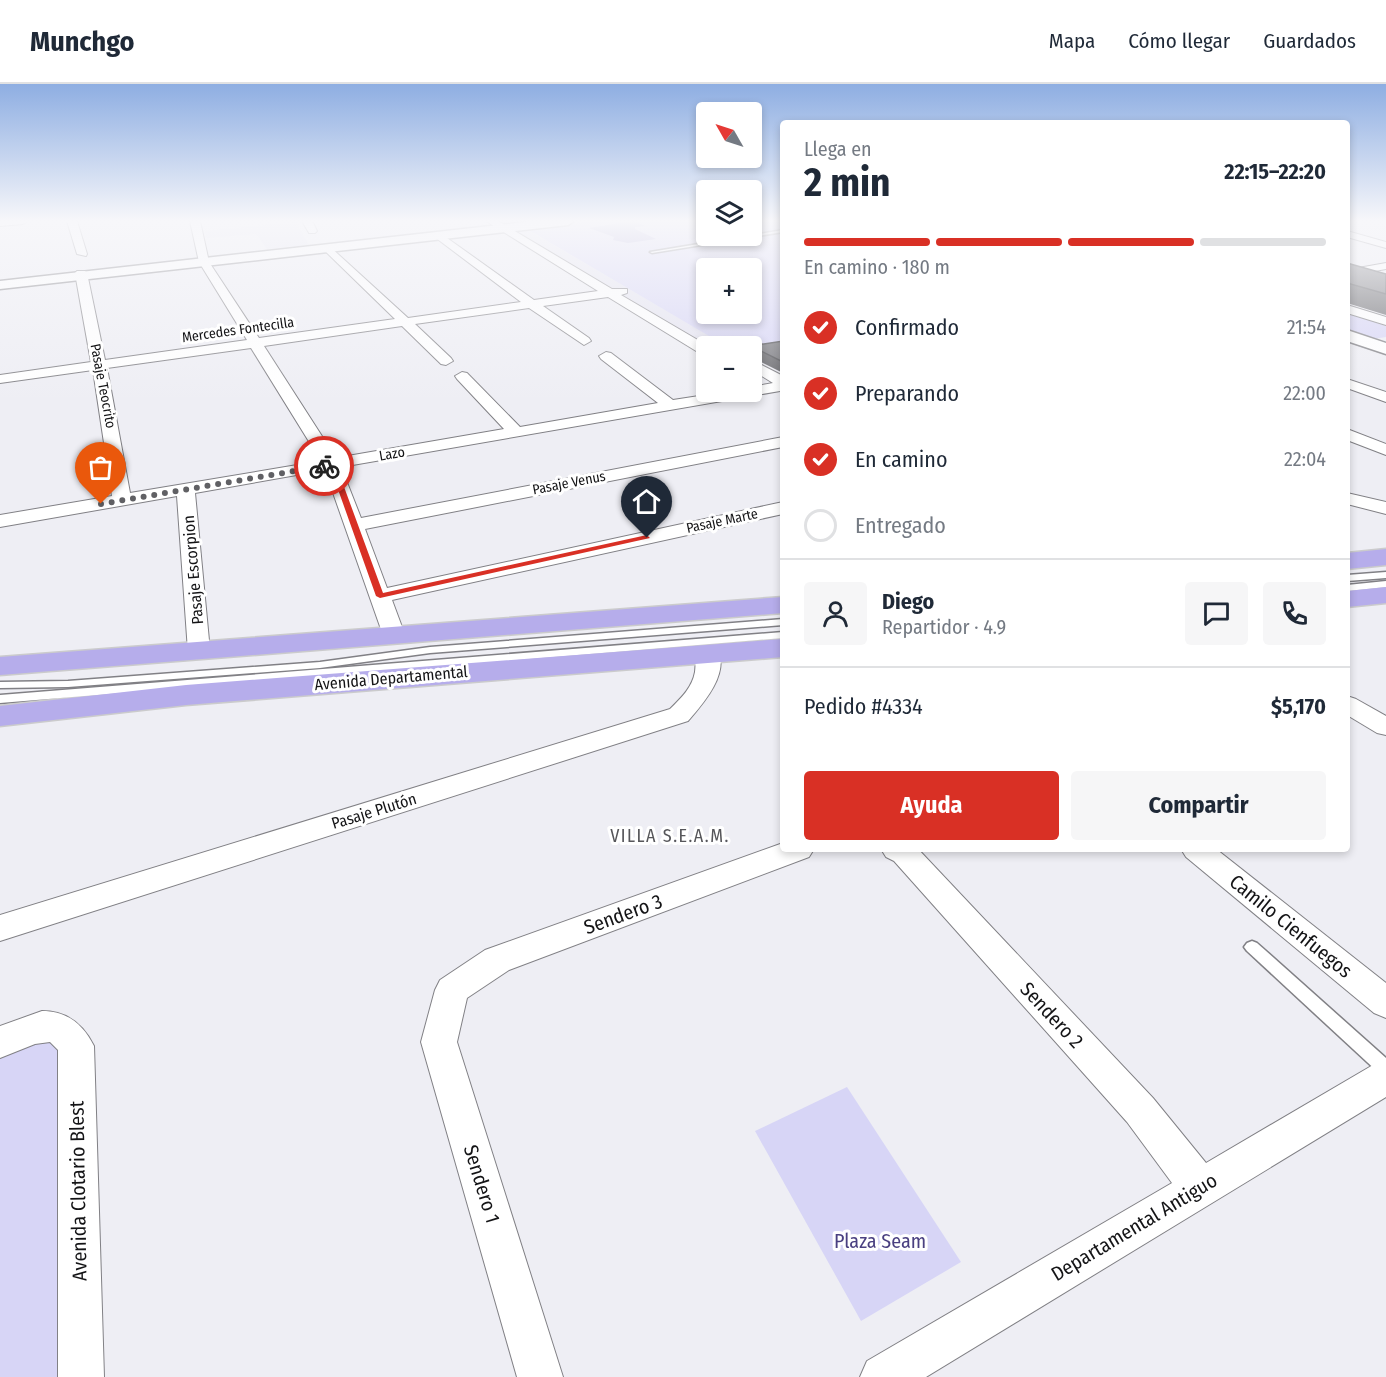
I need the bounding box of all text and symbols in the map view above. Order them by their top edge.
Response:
text: Munchgo [30,25,135,58]
text: Mapa [1049,28,1095,54]
text: Cómo llegar [1128,28,1230,54]
text: Guardados [1263,28,1356,54]
north arrow [696,102,762,168]
map controls [696,102,762,402]
text: Llega en [804,137,872,161]
text: 22:15–22:20 [1224,158,1326,185]
text: 2 min [804,160,890,206]
button: layers [696,180,762,246]
text: En camino · 180 m [804,255,950,279]
button: + [696,258,762,324]
icon: check [804,311,837,344]
street label: Mercedes Fontecilla [181,314,295,346]
text: Confirmado [855,314,959,341]
text: 21:54 [1287,315,1326,339]
button: − [696,336,762,402]
street label: Pasaje Teocrito [86,342,120,430]
icon: check [804,377,837,410]
text: Preparando [855,380,959,407]
text: 22:00 [1283,381,1326,405]
courier [294,436,354,496]
pin [75,442,126,504]
street label: Lazo [378,443,406,465]
icon: check [804,443,837,476]
text: En camino [855,446,947,473]
text: 22:04 [1284,447,1326,471]
icon: bike [308,450,341,483]
icon: bag [84,451,117,484]
street label: Pasaje Venus [531,468,607,498]
pin [621,476,672,538]
icon: home [630,485,663,518]
street label: Pasaje Marte [685,505,759,537]
text: Entregado [855,512,946,539]
street label: Pasaje Escorpion [179,515,207,625]
button: person [804,582,867,645]
button: chat [1185,582,1248,645]
button: phone [1263,582,1326,645]
text: Diego [882,588,934,615]
text: Repartidor · 4.9 [882,615,1006,639]
street label: Avenida Departamental [314,662,468,694]
text: Pedido #4334 [804,693,923,720]
text: $5,170 [1271,693,1326,720]
button: Ayuda [804,771,1059,840]
button: Compartir [1071,771,1326,840]
street label: Pasaje Plutón [329,789,419,833]
district label: VILLA S.E.A.M. [610,825,730,847]
street label: Camilo Cienfuegos [1225,869,1357,983]
street label: Sendero 3 [581,889,665,939]
street label: Sendero 2 [1015,977,1089,1053]
street label: Avenida Clotario Blest [64,1100,92,1281]
street label: Sendero 1 [459,1142,505,1226]
street label: Departamental Antiguo [1047,1168,1221,1286]
park label: Plaza Seam [834,1229,926,1253]

